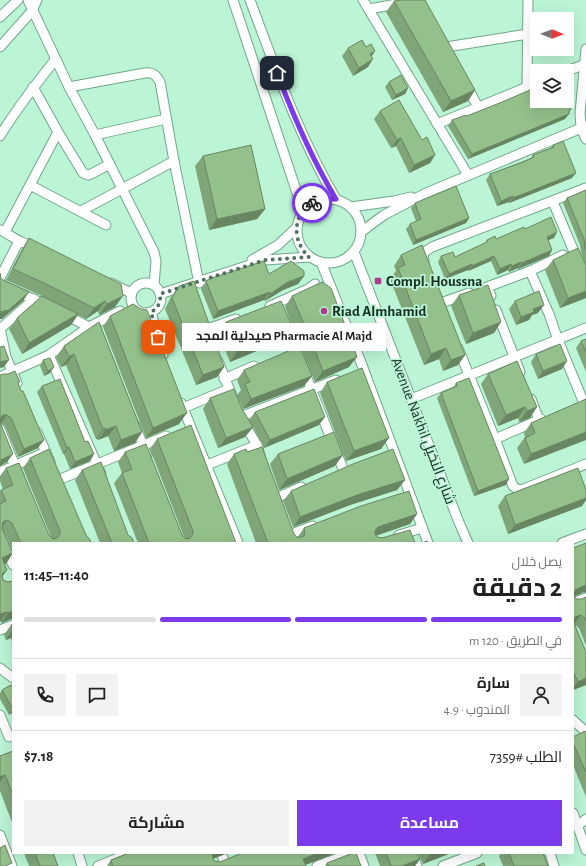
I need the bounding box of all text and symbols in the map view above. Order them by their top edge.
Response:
north arrow [530,12,574,56]
map controls [530,12,574,108]
pin [260,56,294,90]
icon: home [266,62,288,84]
button: layers [530,64,574,108]
courier [292,183,332,223]
icon: bike [301,192,323,214]
place label: Compl. Houssna [386,274,482,289]
marker: Compl. Houssna [373,276,383,286]
place label: Riad Almhamid [332,304,426,319]
marker: Riad Almhamid [319,306,329,316]
pin [141,320,175,354]
callout: Pharmacie Al Majd صيدلية المجد [182,323,386,351]
icon: bag [147,326,169,348]
text: Pharmacie Al Majd صيدلية المجد [196,330,372,343]
street label: Avenue Nakhil شارع النخيل [385,355,459,507]
text: يصل خلال [512,556,562,569]
text: 11:40–11:45 [24,568,89,583]
text: 2 دقيقة [472,575,562,601]
text: في الطريق · 120 m [469,635,562,648]
button: phone [24,674,66,716]
button: chat [76,674,118,716]
button: person [520,674,562,716]
text: سارة [477,676,510,691]
text: المندوب · 4.9 [443,704,510,717]
text: $7.18 [24,749,53,764]
text: الطلب #7359 [490,750,562,765]
button: مشاركة [24,800,289,846]
button: مساعدة [297,800,562,846]

